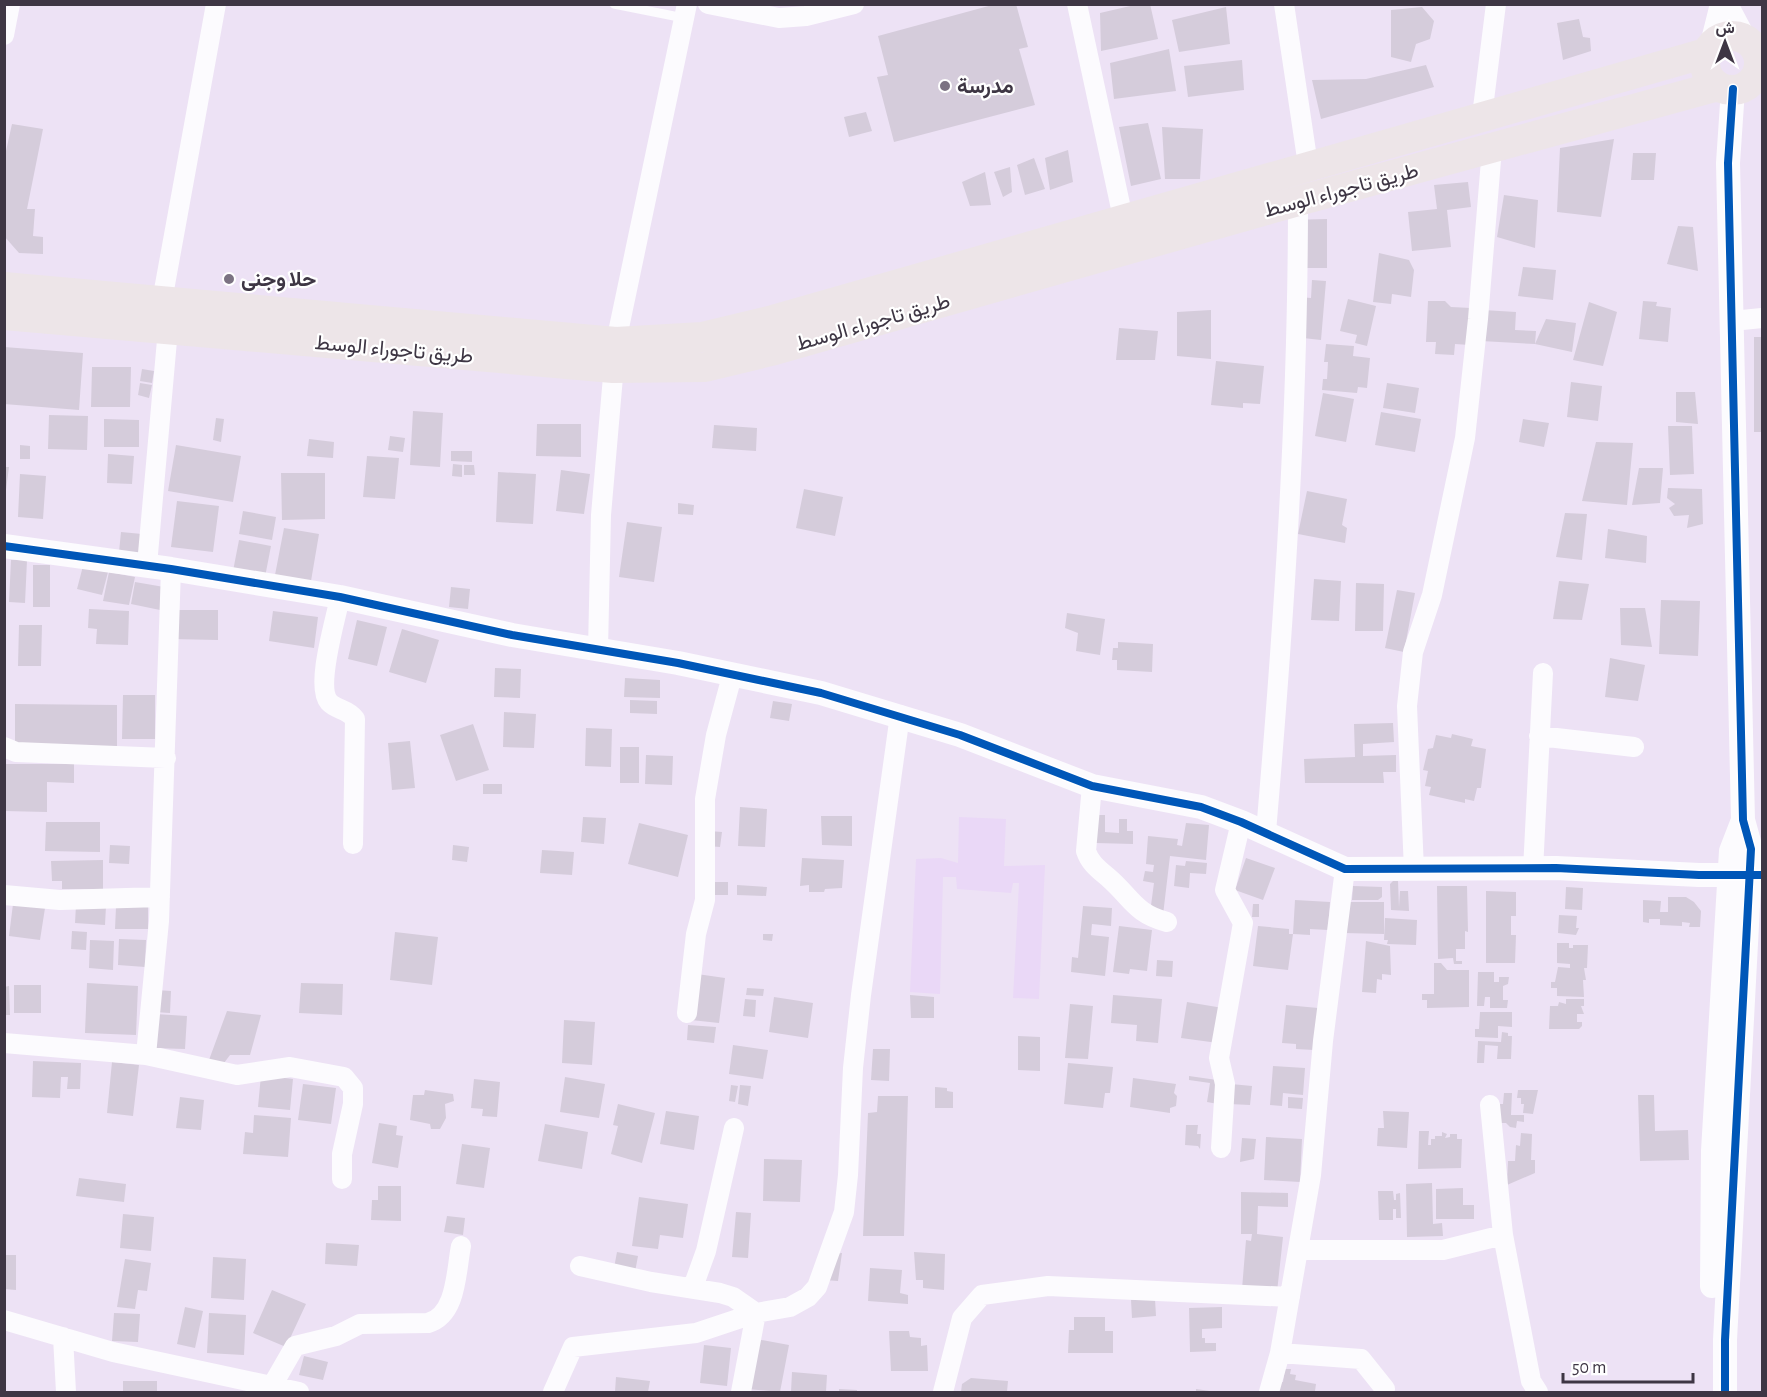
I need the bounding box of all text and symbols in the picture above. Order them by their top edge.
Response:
north arrow [1695,12,1755,72]
text: ش [1715,20,1735,37]
place label: مدرسة [957,76,1014,99]
marker: مدرسة [938,79,952,93]
street label: طريق تاجوراء الوسط [1261,160,1421,223]
place label: حلا وجنى [241,269,316,292]
marker: حلا وجنى [222,272,236,286]
street label: طريق تاجوراء الوسط [794,290,953,356]
street label: طريق تاجوراء الوسط [314,332,474,369]
scale bar [1563,1346,1694,1384]
text: 50 m [1572,1359,1606,1377]

